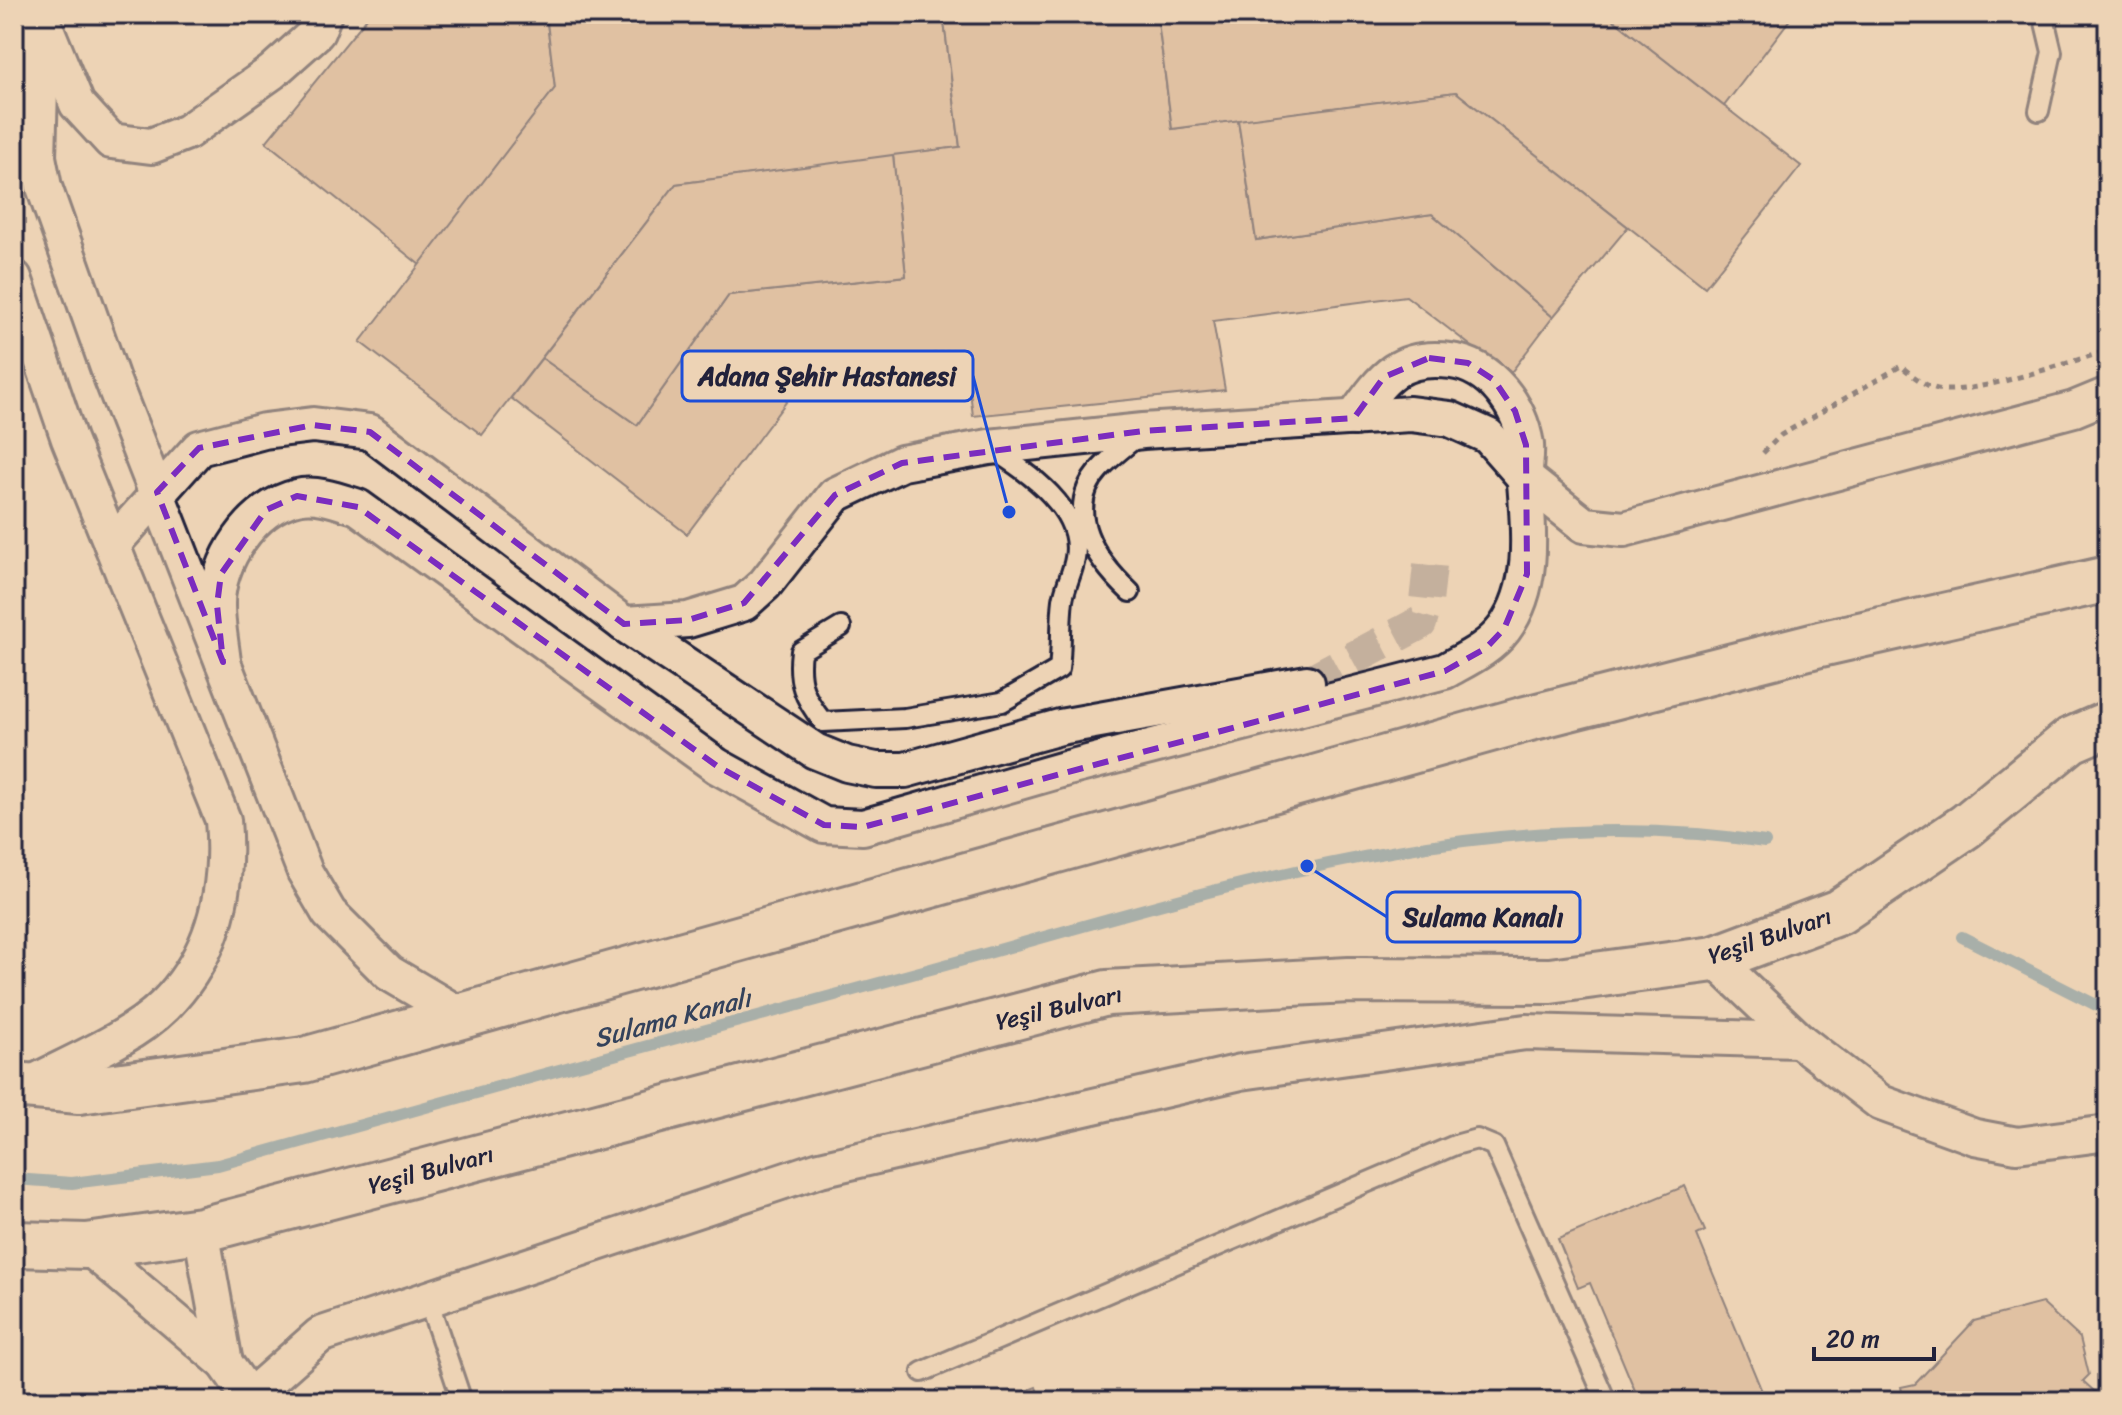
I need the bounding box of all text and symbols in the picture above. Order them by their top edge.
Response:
callout: Adana Şehir Hastanesi [682,351,973,401]
text: Adana Şehir Hastanesi [697,353,958,399]
callout: Sulama Kanalı [1387,892,1580,942]
text: Sulama Kanalı [1401,894,1564,940]
street label: Yeşil Bulvarı [1702,895,1838,977]
street label: Yeşil Bulvarı [992,973,1126,1043]
water label: Sulama Kanalı [588,974,758,1061]
street label: Yeşil Bulvarı [363,1133,499,1207]
scale bar [1814,1311,1934,1361]
text: 20 m [1826,1318,1880,1360]

